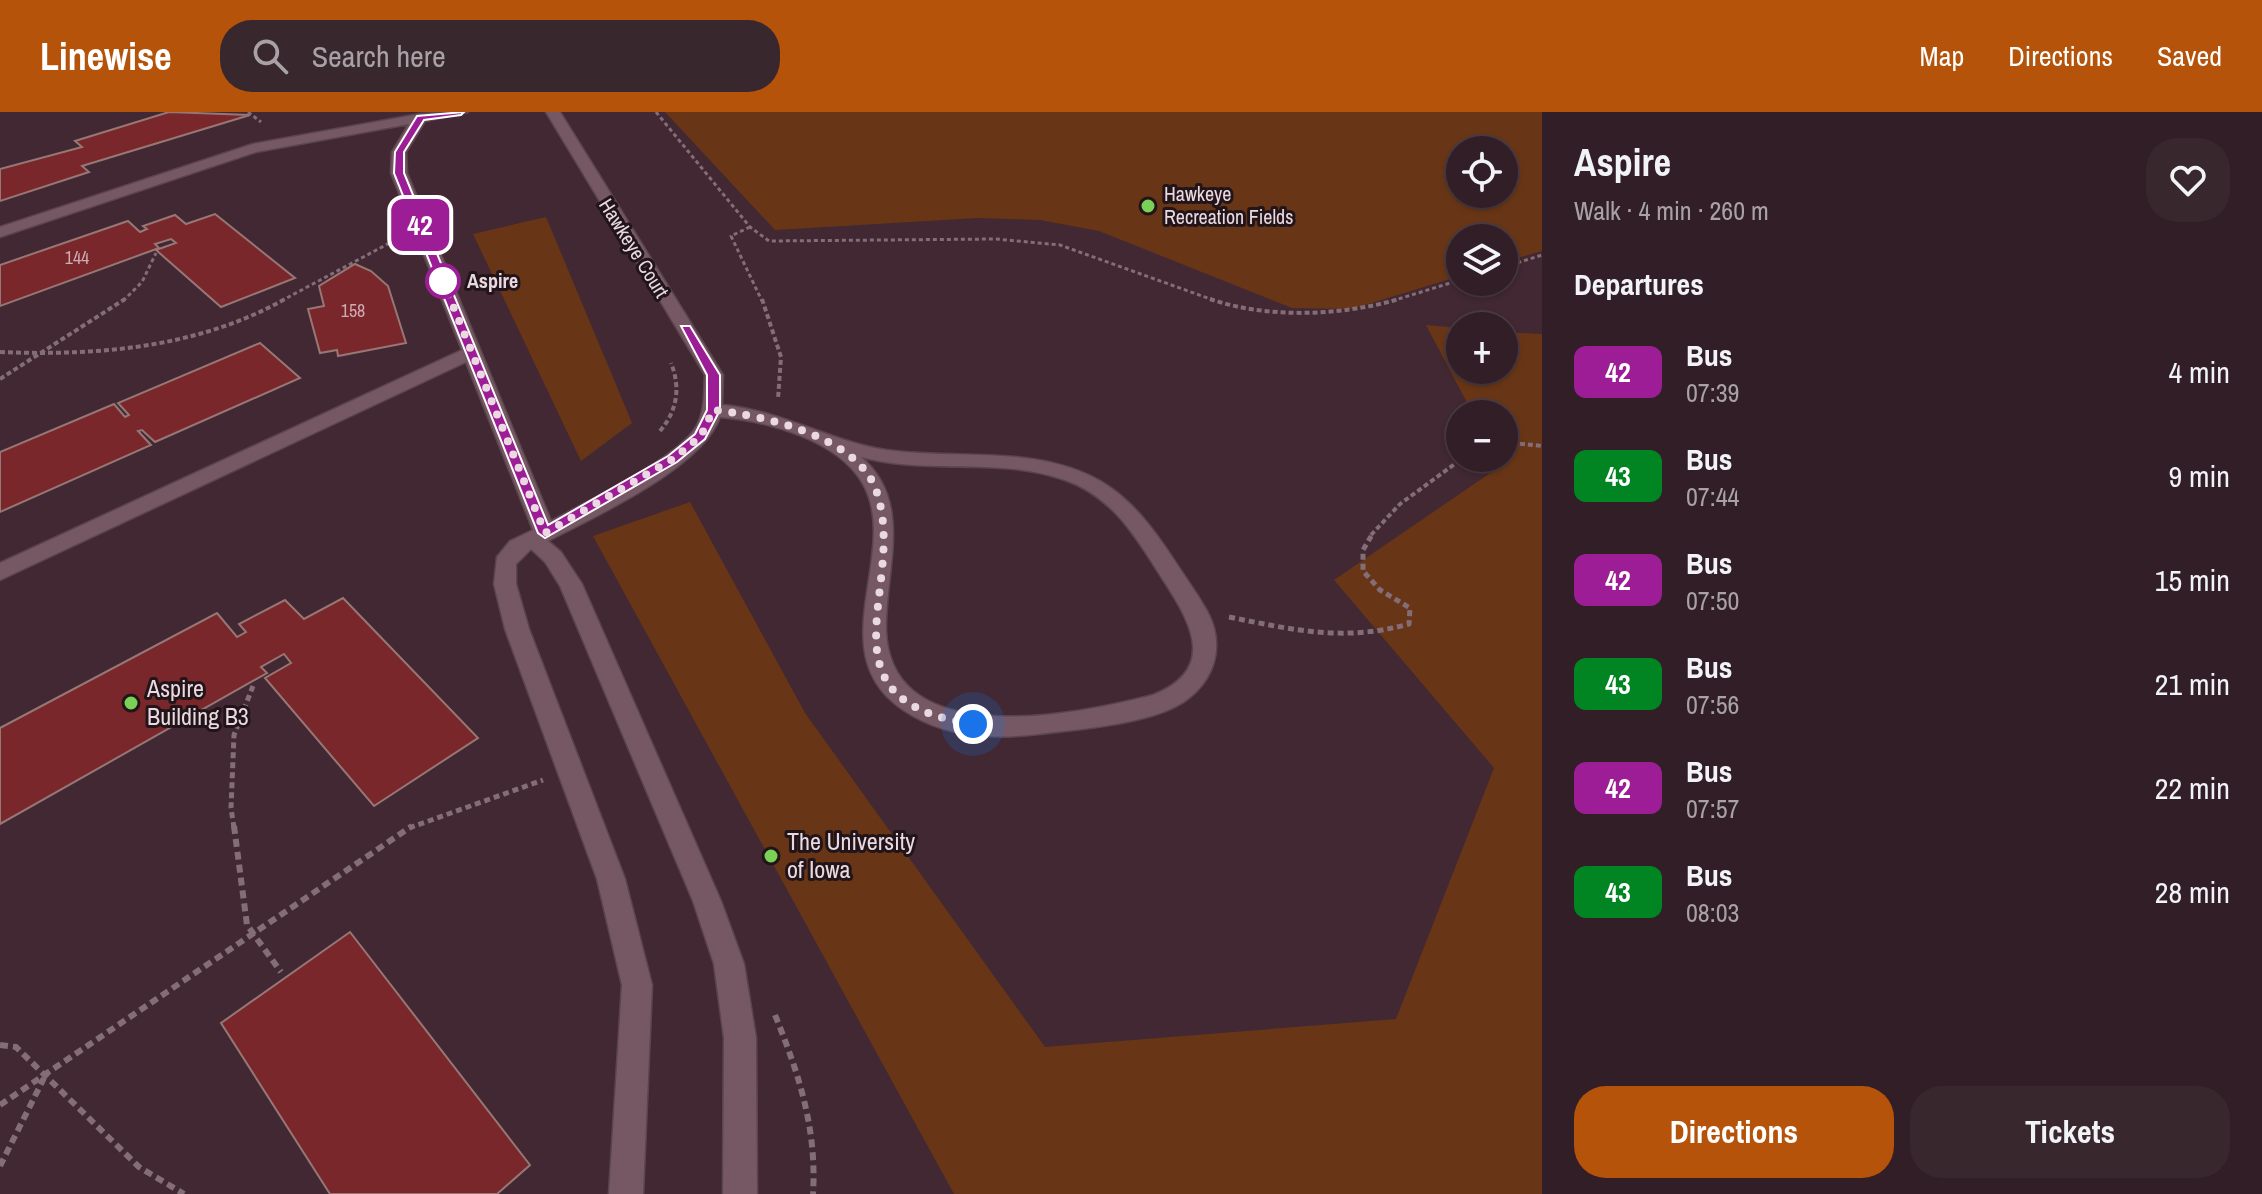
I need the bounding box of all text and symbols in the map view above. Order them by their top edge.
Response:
search box [220,20,780,92]
text: Linewise [40,31,172,82]
icon: search [248,34,292,78]
text: Search here [312,36,446,76]
text: Map [1920,37,1964,75]
text: Directions [2008,37,2113,75]
text: Saved [2157,37,2222,75]
map controls [1446,136,1518,472]
button: locate [1446,136,1518,208]
text: Aspire [1574,137,1671,188]
button: heart [2146,138,2230,222]
place label: Hawkeye Recreation Fields [1164,180,1293,230]
street label: Hawkeye Court [593,193,676,303]
text: Walk · 4 min · 260 m [1574,193,1769,228]
marker: Hawkeye Recreation Fields [1139,197,1157,215]
line badge: 42 [384,199,456,251]
text: 42 [407,206,433,244]
button: layers [1446,224,1518,296]
house number: 144 [65,245,89,270]
marker: Aspire [426,264,460,298]
text: Departures [1574,264,1704,304]
place label: Aspire [467,267,518,294]
house number: 158 [341,298,365,323]
button: + [1446,312,1518,384]
text: Bus [1686,335,1732,375]
text: 4 min [2168,352,2230,392]
text: 42 [1605,353,1631,391]
text: 07:39 [1686,375,1739,410]
button: − [1446,400,1518,472]
text: Bus [1686,439,1732,479]
text: 9 min [2168,456,2230,496]
text: 43 [1605,457,1631,495]
text: 07:44 [1686,479,1739,514]
text: Bus [1686,543,1732,583]
text: 15 min [2155,560,2230,600]
text: 42 [1605,561,1631,599]
text: 07:50 [1686,583,1739,618]
text: Bus [1686,647,1732,687]
text: 21 min [2155,664,2230,704]
text: 43 [1605,665,1631,703]
place label: Aspire Building B3 [146,672,249,732]
text: 07:56 [1686,687,1739,722]
marker: Aspire Building B3 [122,694,140,712]
your location [953,704,993,744]
text: Bus [1686,751,1732,791]
text: 22 min [2155,768,2230,808]
text: 42 [1605,769,1631,807]
text: 07:57 [1686,791,1739,826]
place label: The University of Iowa [787,825,915,885]
marker: The University of Iowa [762,847,780,865]
text: Bus [1686,855,1732,895]
text: 28 min [2155,872,2230,912]
text: 43 [1605,873,1631,911]
text: 08:03 [1686,895,1739,930]
button: Directions [1574,1086,1894,1178]
button: Tickets [1910,1086,2230,1178]

